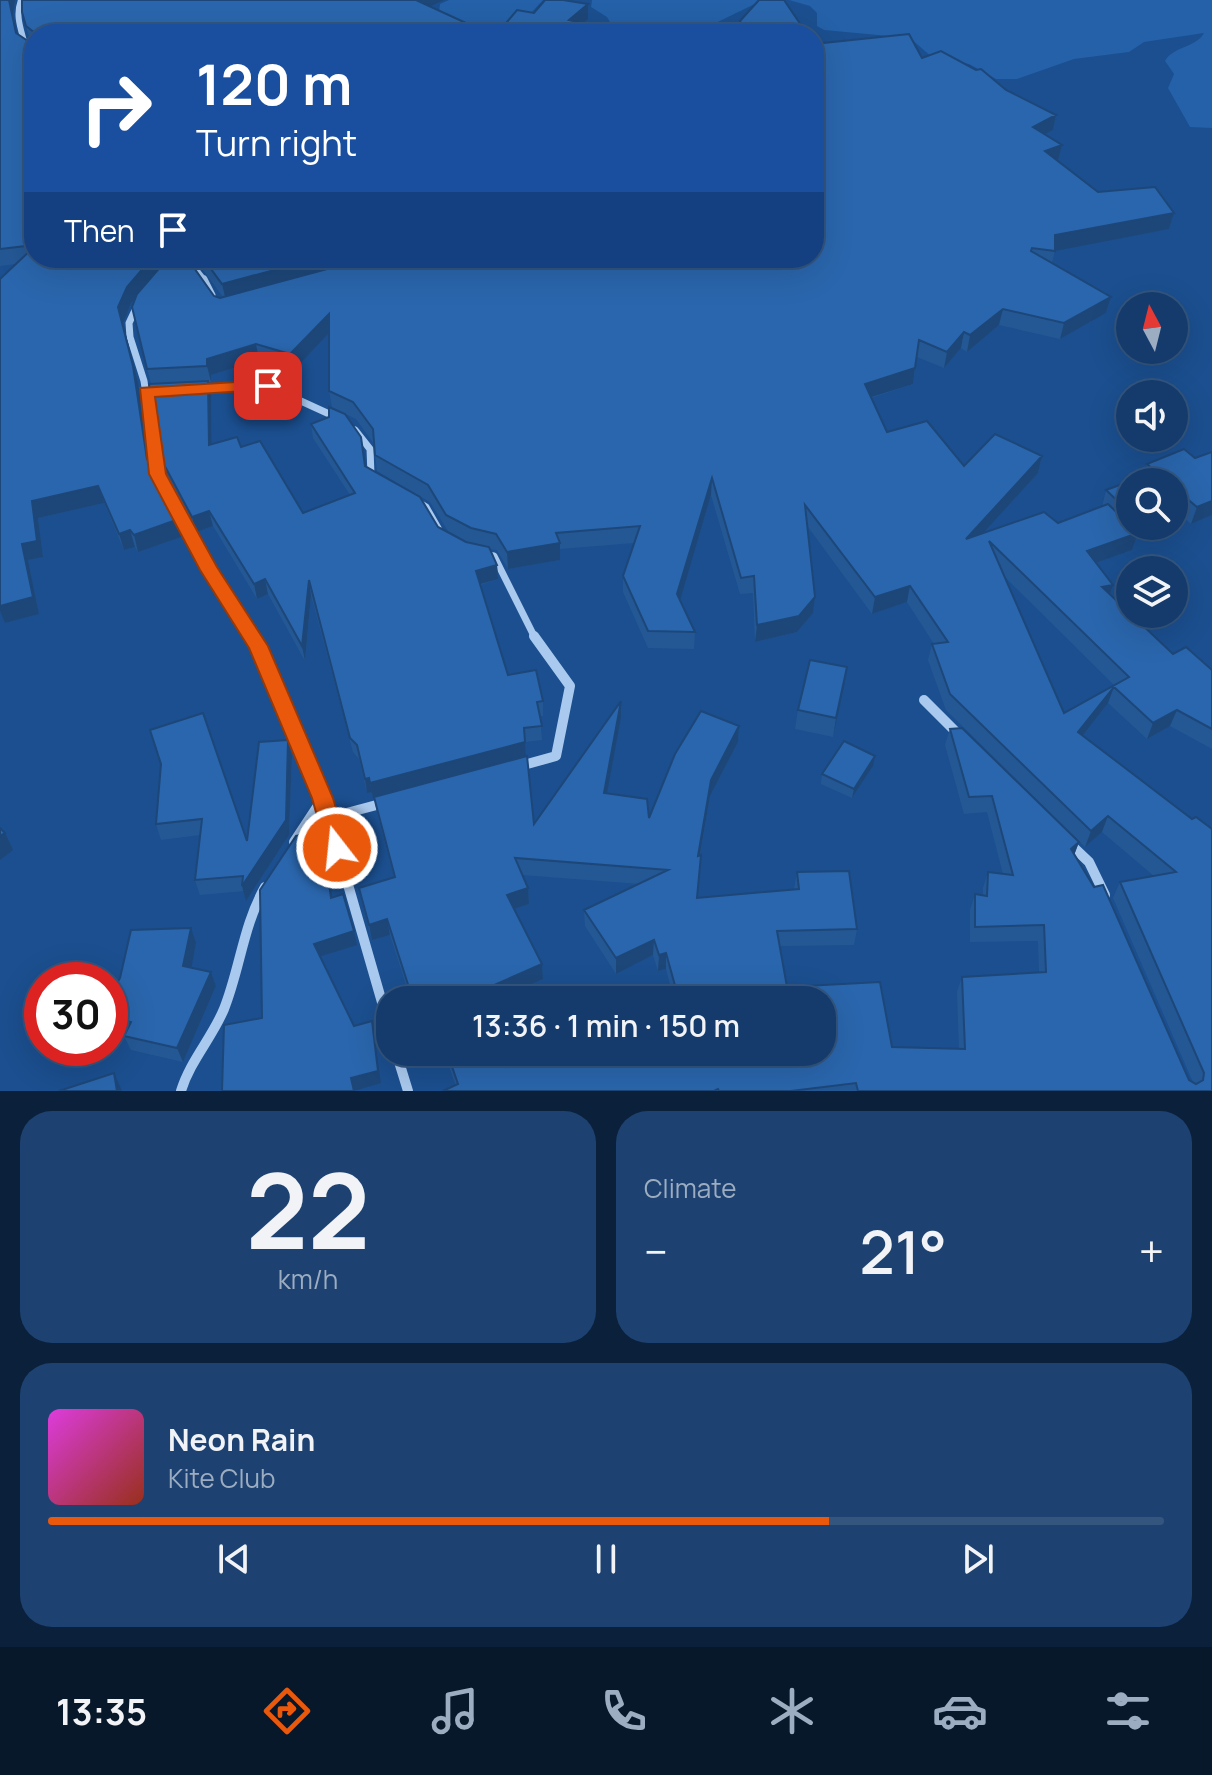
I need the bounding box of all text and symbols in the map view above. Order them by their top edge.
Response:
text: 120 m [196,45,352,122]
icon: right [64,56,168,160]
text: Turn right [196,118,357,167]
icon: arrive [151,208,195,252]
text: Then [64,210,135,251]
north arrow [1116,292,1188,364]
map controls [1116,292,1188,628]
pin [234,352,302,420]
icon: arrive [246,364,290,408]
button: sound [1116,380,1188,452]
button: search [1116,468,1188,540]
button: layers [1116,556,1188,628]
position arrow [295,806,379,890]
speed limit sign: 30 [24,962,128,1066]
text: 13:36 · 1 min · 150 m [472,1005,740,1046]
text: 22 [246,1138,370,1280]
text: Climate [644,1170,736,1206]
text: 21° [859,1210,947,1292]
text: − [644,1221,668,1281]
text: + [1139,1221,1164,1281]
text: km/h [278,1261,338,1297]
text: Neon Rain [168,1419,315,1460]
text: Kite Club [168,1460,275,1496]
icon: previous [212,1537,256,1581]
icon: pause [584,1537,628,1581]
icon: next [956,1537,1000,1581]
icon: directions [259,1683,315,1739]
icon: music [427,1683,483,1739]
icon: phone [596,1683,652,1739]
icon: climate [764,1683,820,1739]
icon: car [932,1683,988,1739]
icon: filters [1100,1683,1156,1739]
text: 13:35 [56,1687,147,1736]

